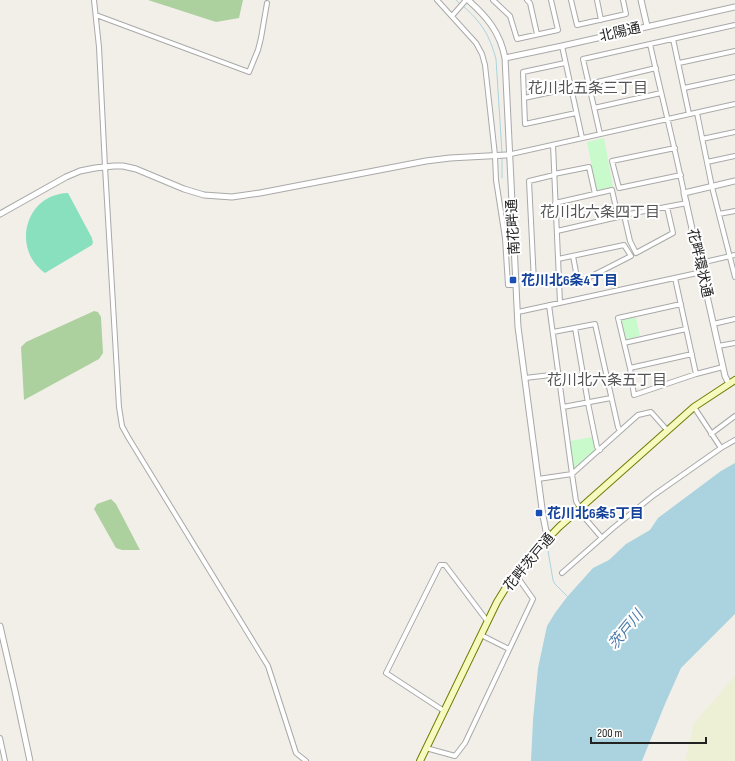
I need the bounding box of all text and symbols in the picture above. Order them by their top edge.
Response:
street label: 北陽通 [598,19,642,45]
district label: 花川北五条三丁目 [528,79,648,98]
street label: 南花畔通 [503,199,523,255]
district label: 花川北六条四丁目 [540,203,660,222]
street label: 花畔環状通 [684,227,716,299]
place label: 花川北6条4丁目 [521,272,618,289]
marker: 花川北6条4丁目 [508,275,518,285]
district label: 花川北六条五丁目 [547,371,667,390]
place label: 花川北6条5丁目 [547,505,644,522]
marker: 花川北6条5丁目 [534,508,544,518]
street label: 花畔茨戸通 [500,530,558,594]
water label: 茨戸川 [604,605,649,653]
scale bar [591,719,706,745]
text: 200 m [597,726,623,741]

